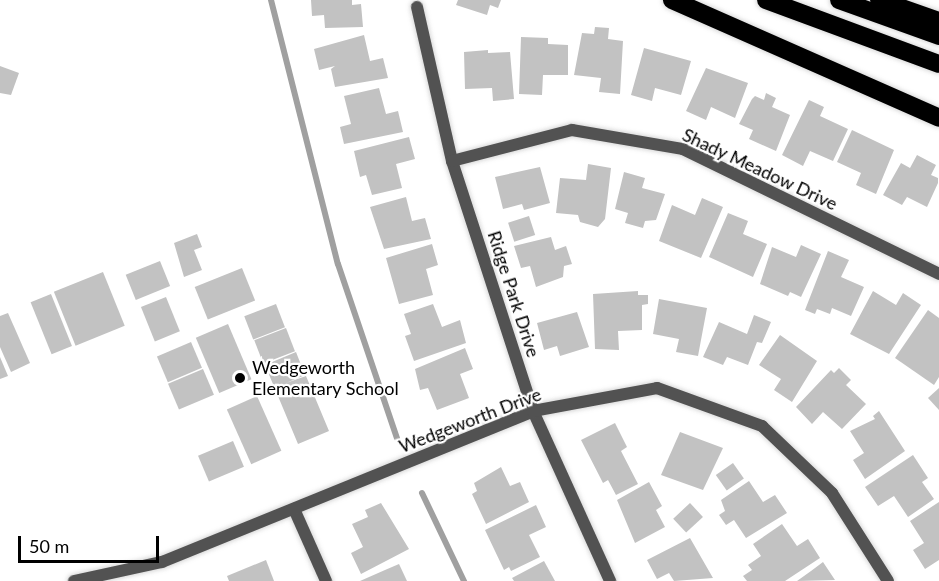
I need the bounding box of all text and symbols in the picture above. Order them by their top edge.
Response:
street label: Shady Meadow Drive [679,123,841,215]
street label: Ridge Park Drive [483,228,545,360]
place label: Wedgeworth Elementary School [252,357,399,400]
marker: Wedgeworth Elementary School [233,371,247,385]
street label: Wedgeworth Drive [396,383,544,457]
scale bar [21,524,162,562]
text: 50 m [29,535,69,557]

